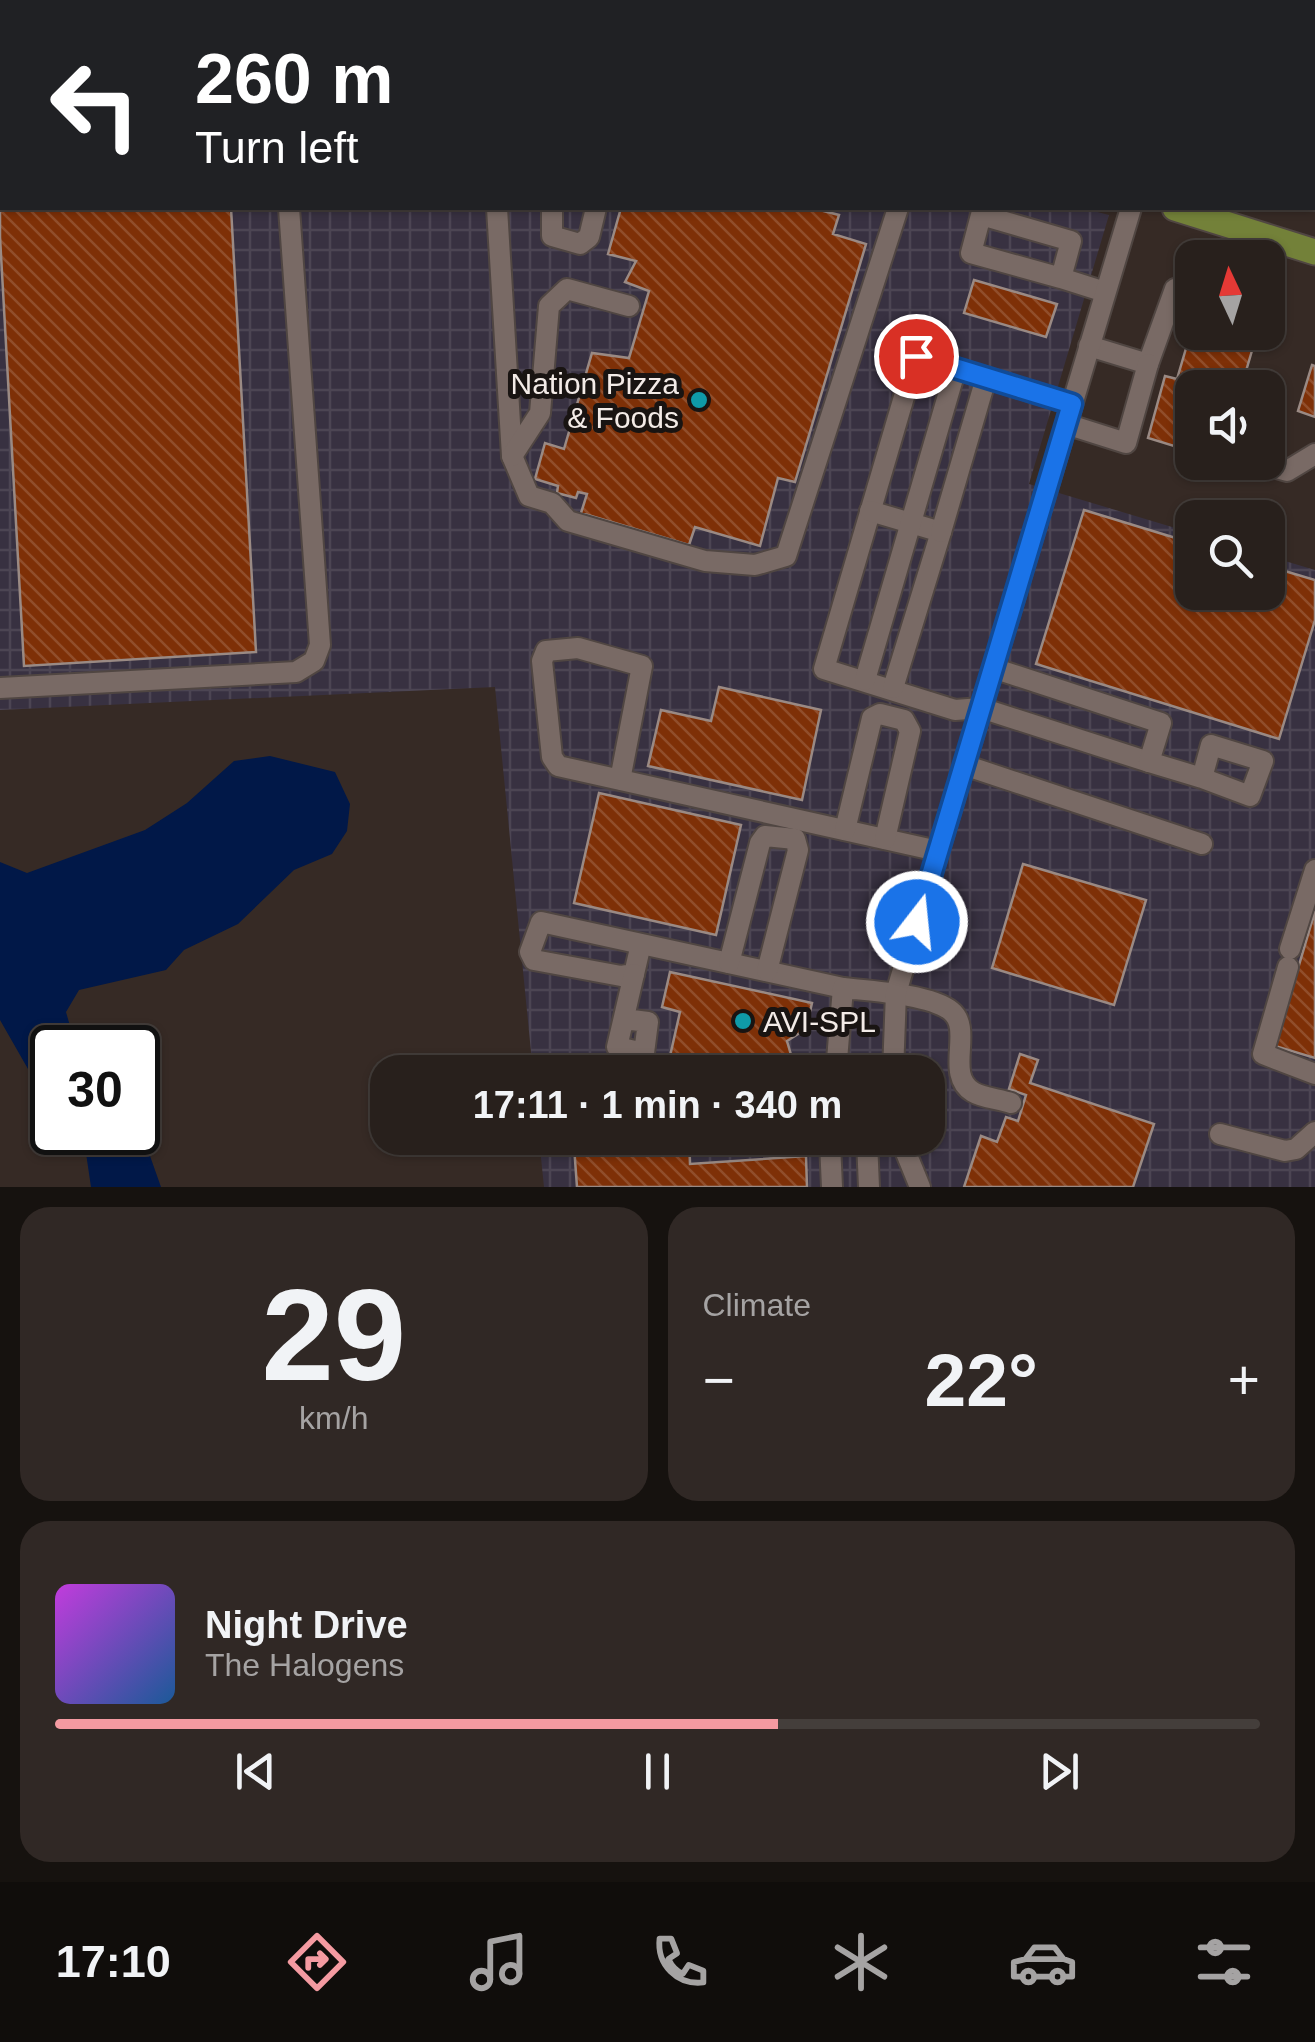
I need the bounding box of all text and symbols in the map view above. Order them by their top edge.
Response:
icon: left [30,40,160,170]
text: 260 m [195,40,393,118]
text: Turn left [195,122,358,173]
north arrow [1175,240,1285,350]
map controls [1175,240,1285,610]
pin [874,314,959,399]
icon: arrive [889,329,944,384]
place label: Nation Pizza & Foods [511,367,679,434]
button: sound [1175,370,1285,480]
marker: Nation Pizza & Foods [688,389,710,411]
button: search [1175,500,1285,610]
position arrow [865,870,969,974]
place label: AVI-SPL [763,1005,876,1038]
marker: AVI-SPL [732,1010,754,1032]
speed limit sign: 30 [30,1025,160,1155]
text: 17:11 · 1 min · 340 m [473,1084,842,1126]
text: 29 [261,1262,406,1408]
text: Climate [703,1287,811,1323]
text: 22° [925,1338,1038,1422]
text: − [703,1349,735,1411]
text: + [1228,1349,1260,1411]
text: km/h [299,1400,368,1436]
text: Night Drive [205,1604,408,1646]
text: The Halogens [205,1647,404,1683]
icon: previous [228,1744,283,1799]
icon: pause [630,1744,685,1799]
icon: next [1032,1744,1087,1799]
icon: directions [282,1927,352,1997]
icon: music [464,1927,534,1997]
icon: phone [645,1927,715,1997]
icon: climate [826,1927,896,1997]
icon: car [1008,1927,1078,1997]
icon: filters [1189,1927,1259,1997]
text: 17:10 [56,1936,171,1987]

